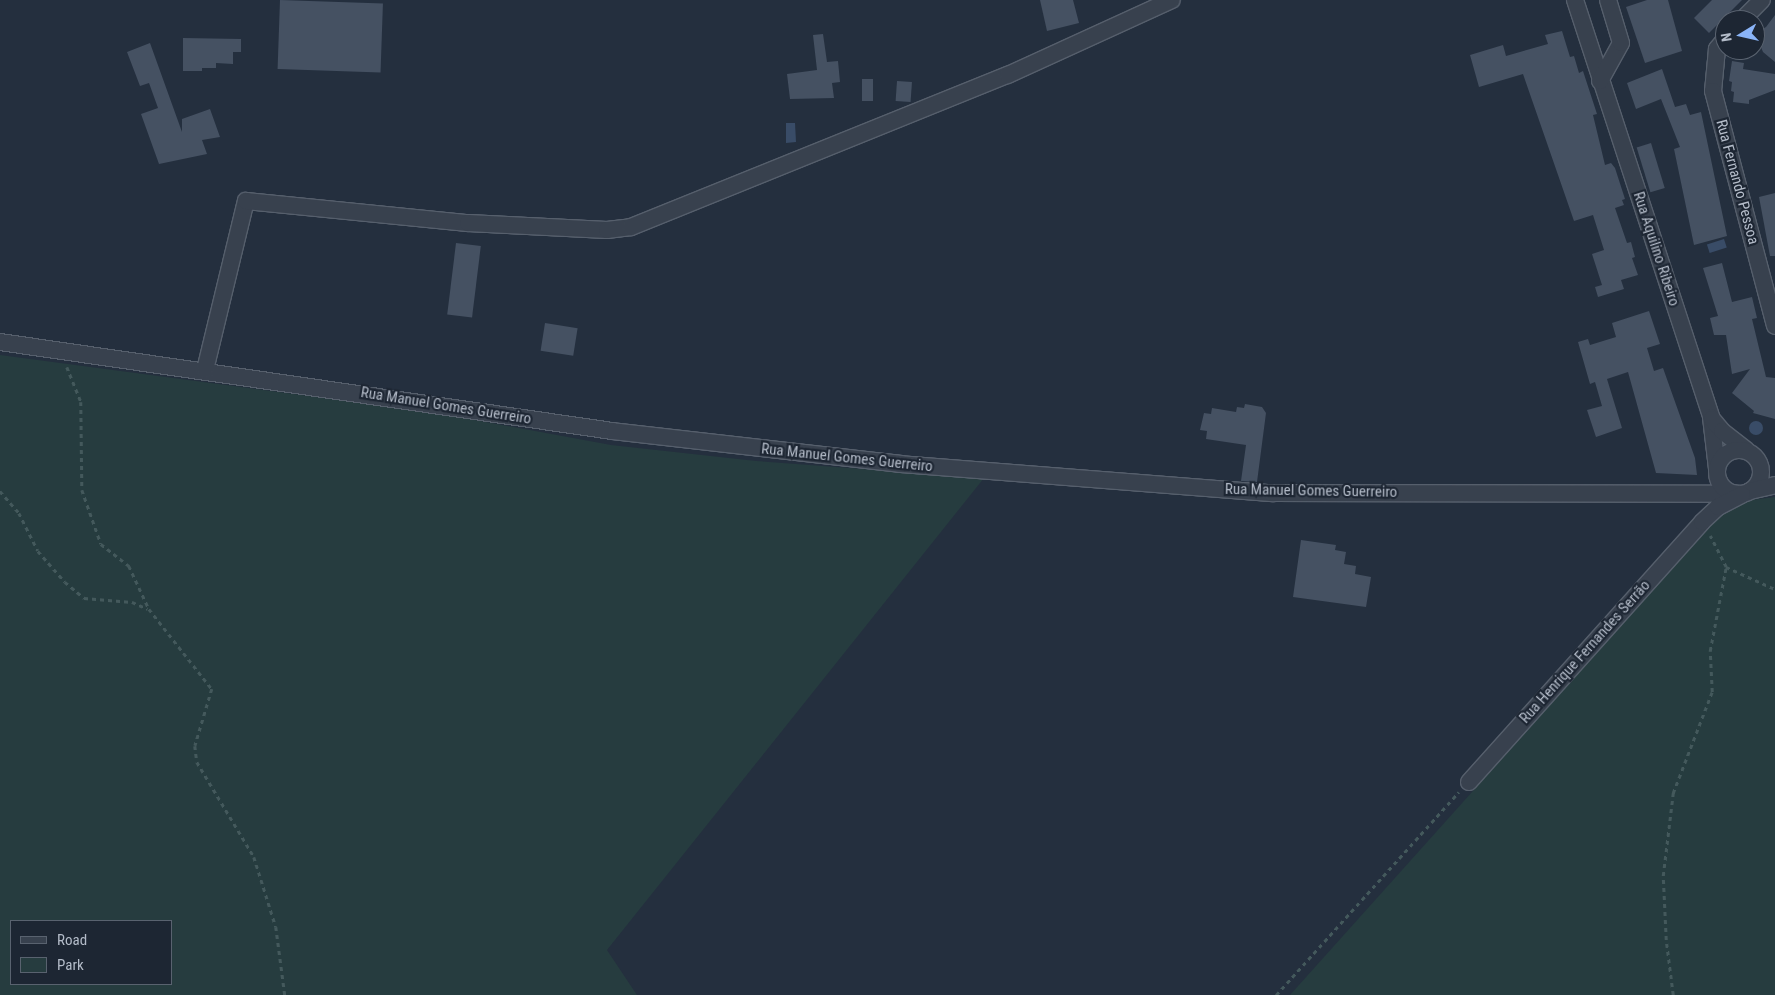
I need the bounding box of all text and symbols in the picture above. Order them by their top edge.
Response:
north arrow [1715,10,1765,60]
text: N [1718,32,1735,43]
street label: Rua Fernando Pessoa [1712,118,1762,246]
street label: Rua Aquilino Ribeiro [1629,190,1683,308]
street label: Rua Manuel Gomes Guerreiro [359,384,533,428]
street label: Rua Manuel Gomes Guerreiro [760,440,934,476]
street label: Rua Manuel Gomes Guerreiro [1225,480,1397,502]
street label: Rua Henrique Fernandes Serrão [1516,577,1654,727]
legend [10,920,172,985]
text: Road [57,931,87,949]
text: Park [57,956,84,974]

